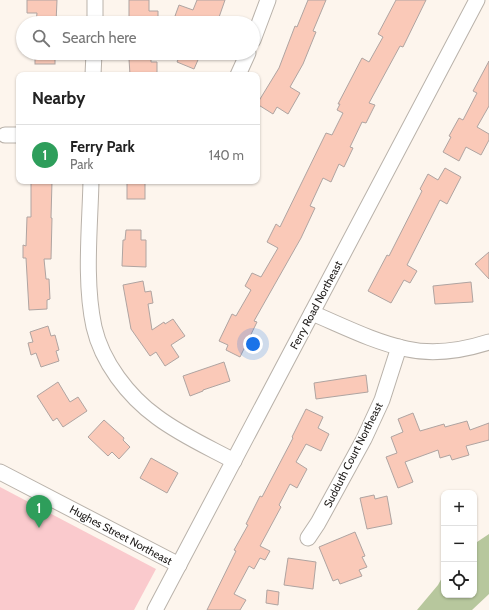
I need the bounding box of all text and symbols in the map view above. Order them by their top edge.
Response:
search box [16,16,260,60]
icon: search [30,27,52,49]
text: Search here [62,29,137,47]
text: Nearby [32,88,85,108]
text: Ferry Park [70,138,135,156]
text: 1 [43,147,47,163]
text: 140 m [209,147,244,163]
text: Park [70,156,93,172]
street label: Ferry Road Northeast [287,258,345,352]
your location [243,334,263,354]
street label: Sudduth Court Northeast [320,400,386,510]
map controls [441,490,477,598]
button: + [441,490,477,526]
pin: 1 [26,495,52,528]
street label: Hughes Street Northeast [67,502,175,568]
button: − [441,526,477,562]
button: locate [441,562,477,598]

